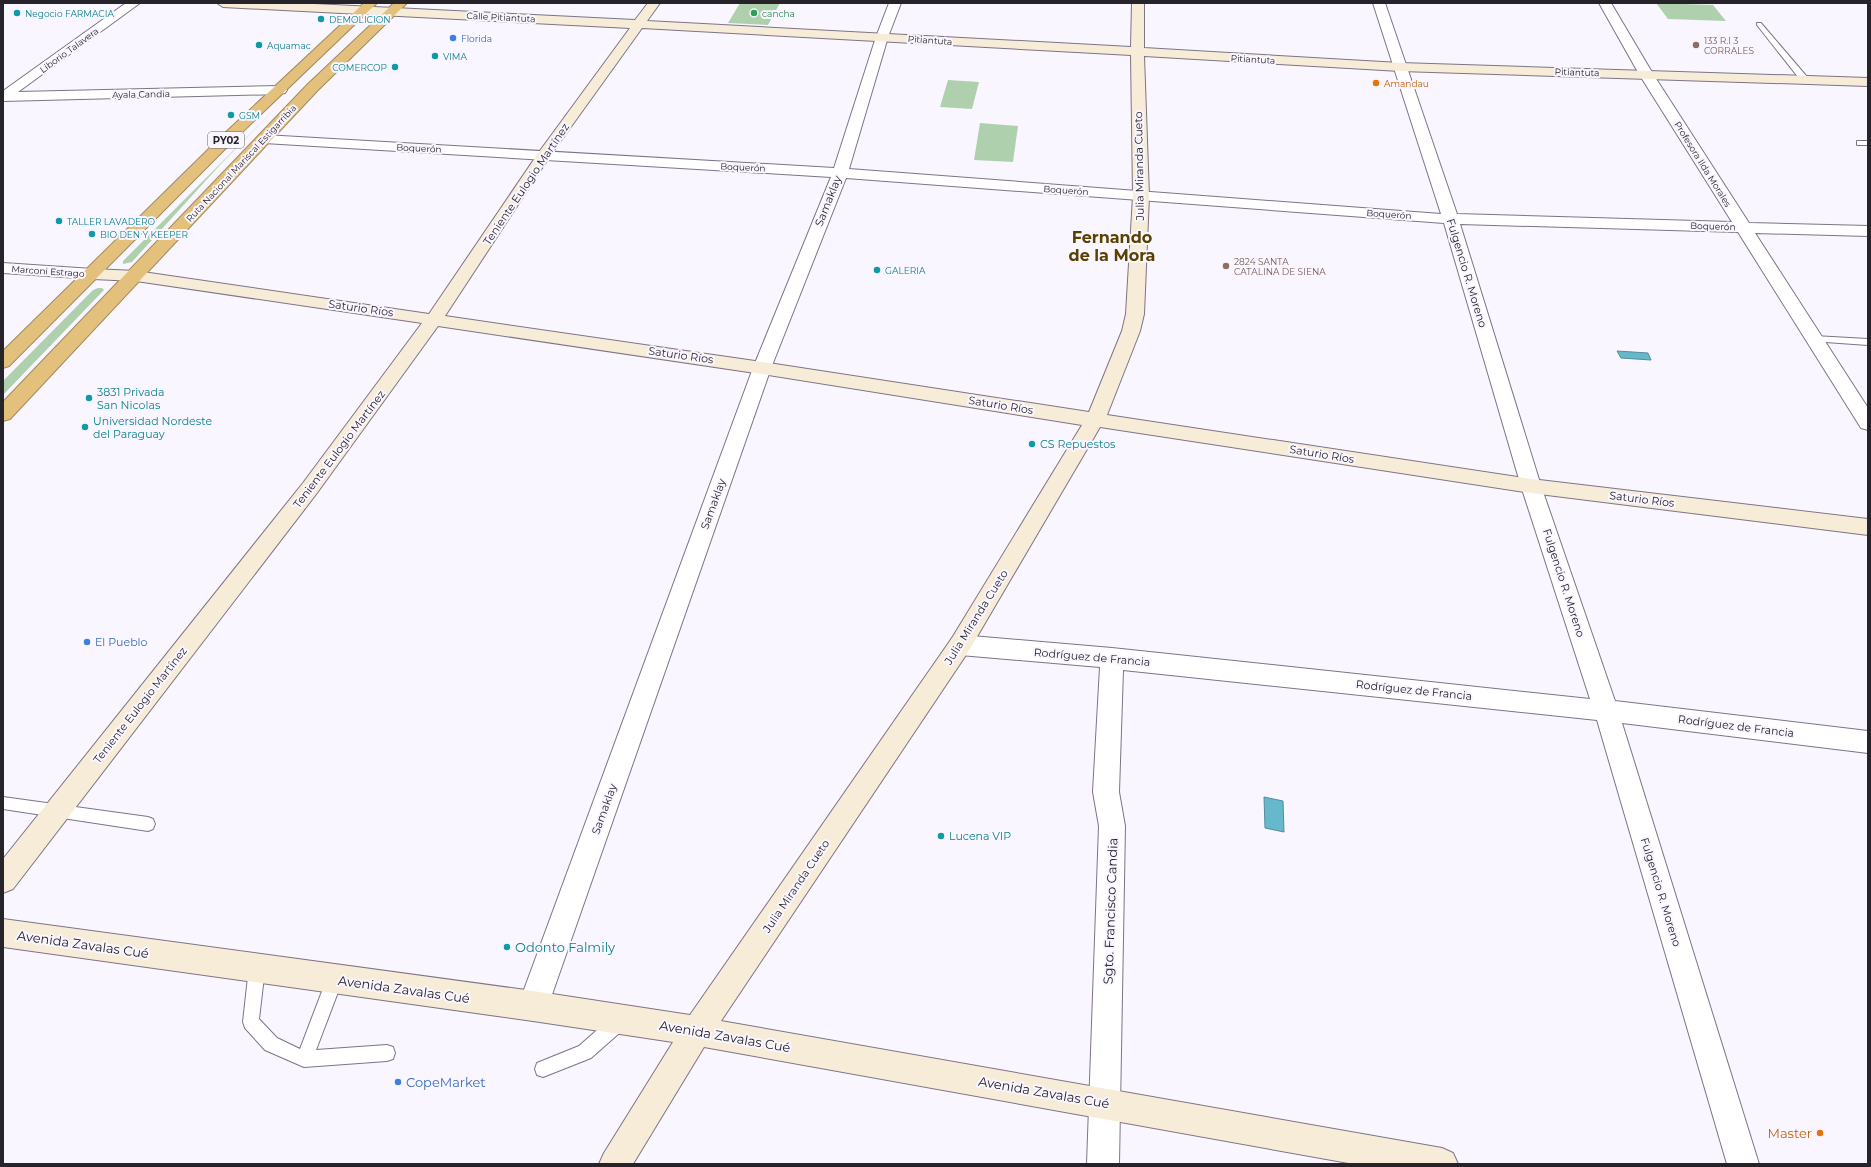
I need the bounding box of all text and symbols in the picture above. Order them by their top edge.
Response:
marker: Negocio FARMACIA [12,8,22,18]
place label: Negocio FARMACIA [25,8,114,19]
marker: cancha [749,8,759,18]
place label: cancha [762,8,795,19]
street label: Calle Pitiantuta [466,10,536,24]
marker: DEMOLICION [316,14,326,24]
place label: DEMOLICION [329,14,391,25]
street label: Liborio Talavera [37,25,101,75]
marker: Florida [448,33,458,43]
place label: Florida [461,33,492,44]
street label: Pitiantuta [907,33,953,47]
place label: 133 R.I 3 CORRALES [1704,35,1754,56]
marker: Aquamac [254,40,264,50]
place label: Aquamac [267,40,311,51]
marker: 133 R.I 3 CORRALES [1691,40,1701,50]
marker: VIMA [430,51,440,61]
place label: VIMA [443,51,467,62]
street label: Pitiantuta [1230,52,1276,66]
place label: COMERCOP [332,62,387,73]
marker: COMERCOP [390,62,400,72]
street label: Pitiantuta [1554,66,1600,78]
marker: Amandau [1371,78,1381,88]
place label: Amandau [1384,78,1429,89]
street label: Ayala Candia [112,88,170,100]
street label: Ruta Nacional Mariscal Estigarribia [184,102,298,224]
marker: GSM [226,110,236,120]
place label: GSM [239,110,260,121]
street label: Julia Miranda Cueto [1131,111,1147,222]
street label: Profesora Ilda Morales [1672,119,1734,209]
street label: Teniente Eulogio Martínez [480,120,572,248]
road number: PY02 [208,132,244,148]
street label: Boquerón [396,141,442,155]
street label: Boquerón [720,160,766,174]
street label: Samaklay [812,174,844,228]
street label: Boquerón [1043,183,1089,197]
street label: Boquerón [1366,207,1412,221]
marker: TALLER LAVADERO [54,216,64,226]
place label: TALLER LAVADERO [67,216,156,227]
street label: Fulgencio R. Moreno [1444,217,1490,329]
street label: Boquerón [1690,220,1736,232]
district label: Fernando de la Mora [1069,228,1155,265]
marker: BIO DEN Y KEEPER [87,229,97,239]
place label: BIO DEN Y KEEPER [100,229,188,240]
place label: 2824 SANTA CATALINA DE SIENA [1234,256,1326,277]
marker: 2824 SANTA CATALINA DE SIENA [1221,261,1231,271]
street label: Marconi Estrago [11,263,85,279]
marker: GALERIA [872,265,882,275]
place label: GALERIA [885,265,926,276]
street label: Saturio Ríos [328,297,395,320]
street label: Saturio Ríos [648,344,715,367]
place label: 3831 Privada San Nicolas [97,385,164,412]
street label: Teniente Eulogio Martínez [290,387,388,511]
marker: 3831 Privada San Nicolas [84,393,94,403]
street label: Saturio Ríos [968,393,1035,417]
place label: Universidad Nordeste del Paraguay [93,414,212,441]
marker: Universidad Nordeste del Paraguay [80,422,90,432]
place label: CS Repuestos [1040,437,1116,451]
marker: CS Repuestos [1027,439,1037,449]
street label: Saturio Ríos [1289,442,1356,466]
street label: Samaklay [697,477,729,531]
street label: Saturio Ríos [1609,488,1676,510]
street label: Fulgencio R. Moreno [1540,527,1588,639]
street label: Julia Miranda Cueto [941,567,1011,668]
place label: El Pueblo [95,635,148,649]
marker: El Pueblo [82,637,92,647]
street label: Teniente Eulogio Martínez [90,644,190,766]
street label: Rodríguez de Francia [1033,645,1151,669]
street label: Rodríguez de Francia [1355,677,1473,703]
street label: Rodríguez de Francia [1677,712,1795,740]
street label: Samaklay [588,782,620,836]
place label: Lucena VIP [949,829,1011,843]
marker: Lucena VIP [936,831,946,841]
street label: Fulgencio R. Moreno [1638,836,1684,948]
street label: Julia Miranda Cueto [759,837,832,936]
street label: Sgto. Francisco Candia [1099,837,1121,985]
street label: Avenida Zavalas Cué [16,927,150,961]
place label: Odonto Falmily [515,939,616,955]
marker: Odonto Falmily [502,942,512,952]
street label: Avenida Zavalas Cué [337,972,471,1006]
street label: Avenida Zavalas Cué [658,1017,792,1055]
street label: Avenida Zavalas Cué [977,1073,1111,1111]
place label: CopeMarket [406,1074,486,1090]
marker: CopeMarket [393,1077,403,1087]
place label: Master [1767,1125,1812,1141]
marker: Master [1815,1128,1825,1138]

